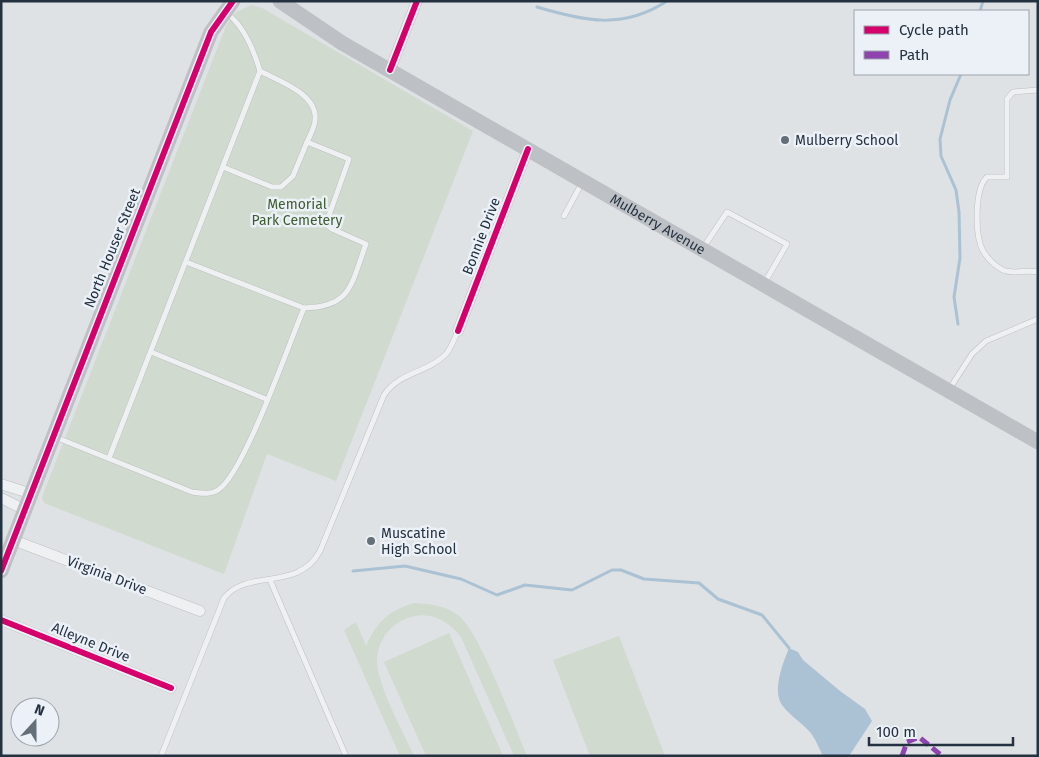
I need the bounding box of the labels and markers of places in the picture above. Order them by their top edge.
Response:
place label: Mulberry School [795,132,898,149]
marker: Mulberry School [779,134,791,146]
place label: Muscatine High School [381,525,457,558]
marker: Muscatine High School [365,535,377,547]

